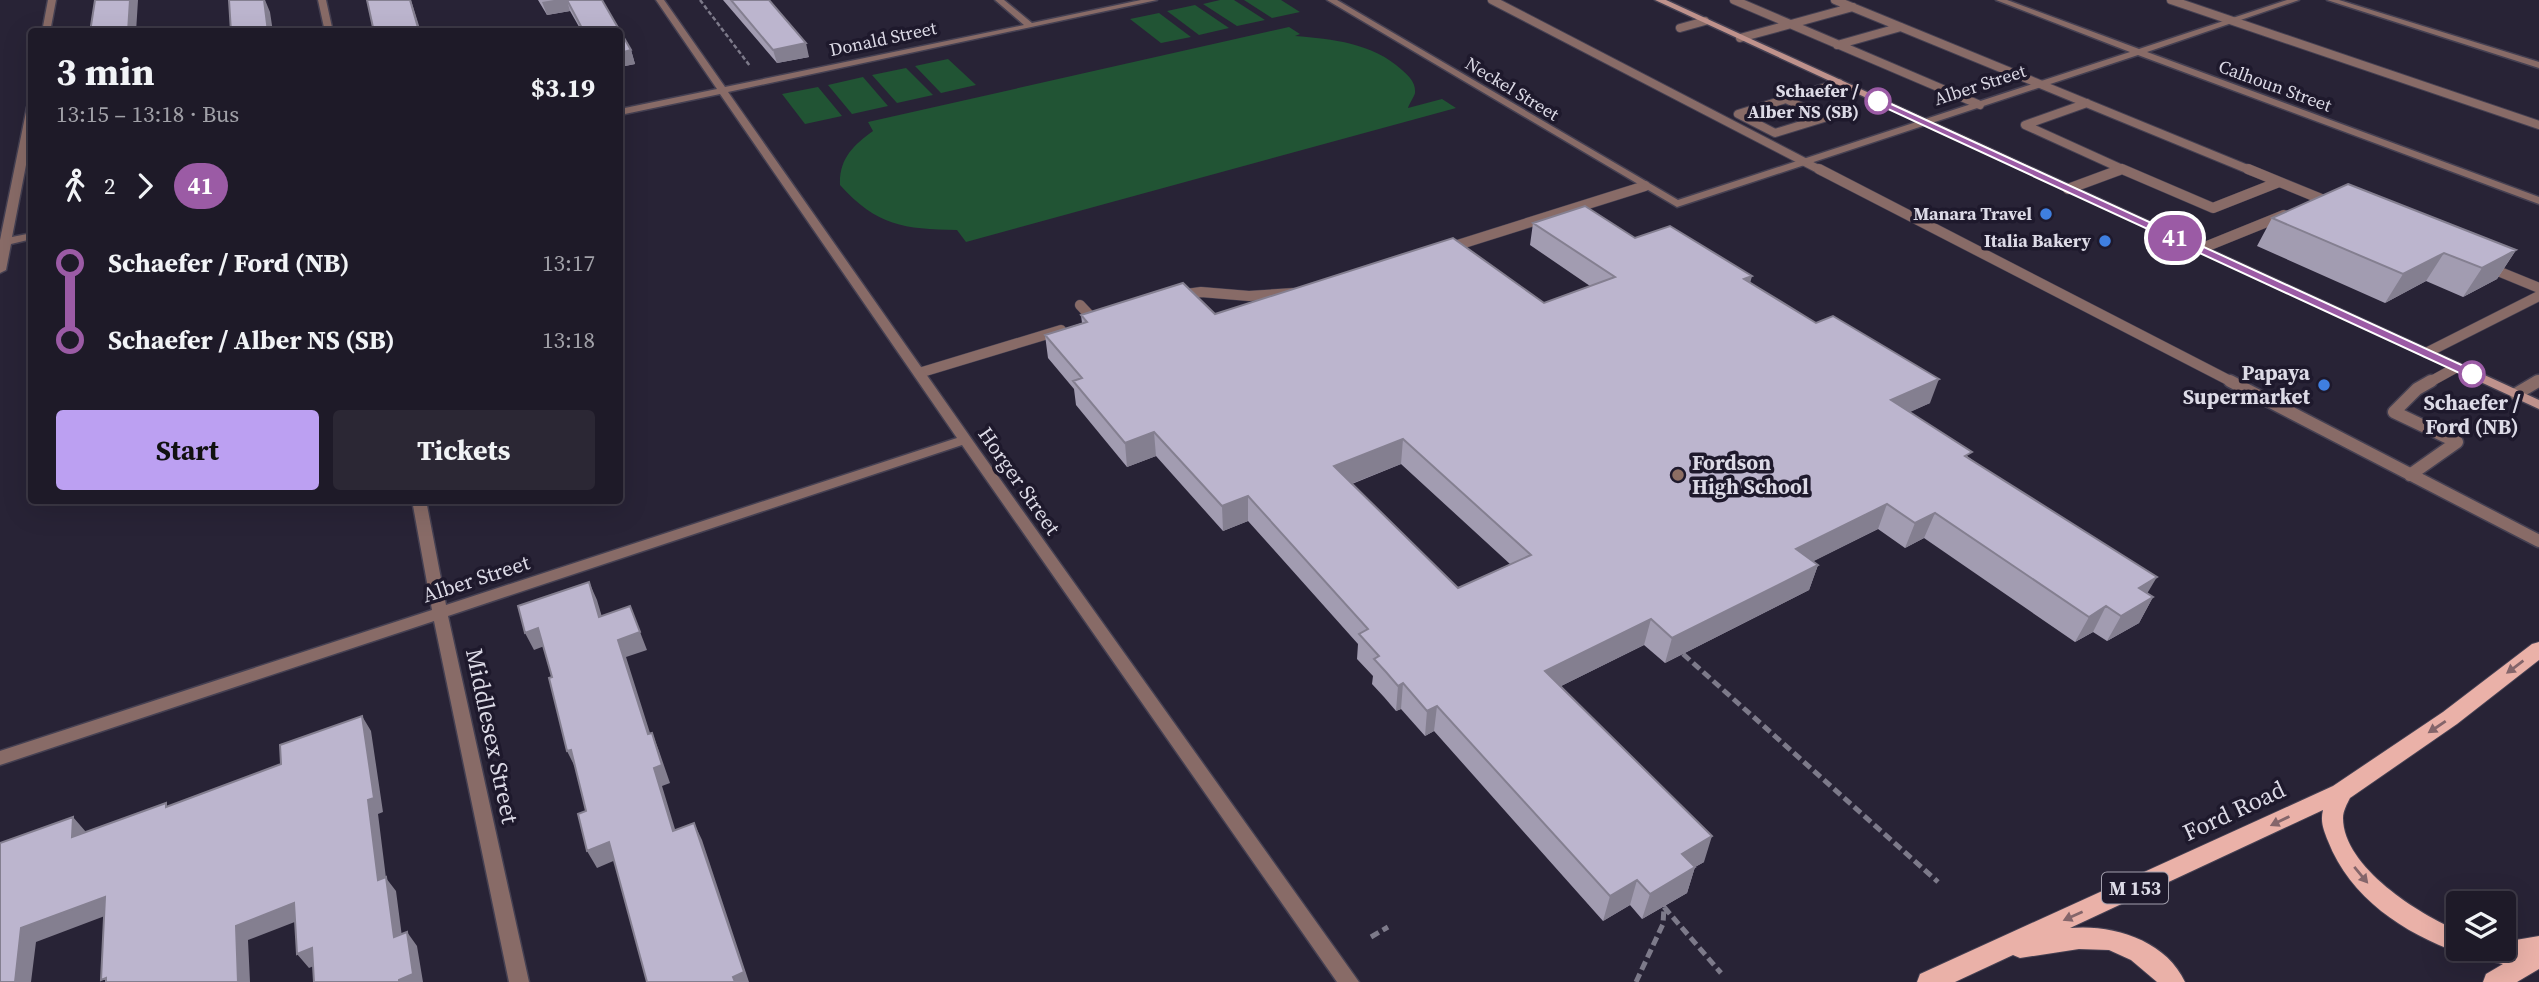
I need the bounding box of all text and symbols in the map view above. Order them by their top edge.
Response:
street label: Donald Street [827,15,939,62]
text: 3 min [56,46,155,98]
street label: Neckel Street [1461,51,1564,126]
street label: Calhoun Street [2215,54,2335,118]
street label: Alber Street [1931,58,2029,111]
text: $3.19 [531,70,595,106]
place label: Schaefer / Alber NS (SB) [1748,78,1859,124]
marker: Schaefer / Alber NS (SB) [1865,88,1891,114]
text: 13:15 – 13:18 · Bus [56,98,239,130]
icon: walk [56,167,94,205]
icon: forward [126,167,164,205]
text: 41 [188,169,214,202]
text: 2 [104,170,116,202]
place label: Manara Travel [1913,201,2032,226]
marker: Manara Travel [2038,206,2054,222]
line badge: 41 [2144,215,2206,261]
text: 41 [2162,221,2188,254]
place label: Italia Bakery [1984,228,2091,253]
marker: Italia Bakery [2097,233,2113,249]
text: Schaefer / Ford (NB) [108,245,350,281]
text: 13:17 [542,247,595,279]
text: Schaefer / Alber NS (SB) [108,322,395,358]
text: 13:18 [542,324,595,356]
place label: Papaya Supermarket [2183,358,2311,411]
marker: Schaefer / Ford (NB) [2459,361,2485,387]
marker: Papaya Supermarket [2316,377,2332,393]
place label: Schaefer / Ford (NB) [2423,388,2521,441]
button: Start [56,410,319,490]
button: Tickets [333,410,595,490]
street label: Horger Street [971,421,1067,541]
place label: Fordson High School [1692,448,1809,501]
marker: Fordson High School [1670,467,1686,483]
street label: Alber Street [419,548,533,609]
street label: Middlesex Street [458,645,527,827]
one-way arrow [2506,660,2524,674]
one-way arrow [2427,720,2447,733]
street label: Ford Road [2177,772,2291,849]
one-way arrow [2269,816,2290,827]
one-way arrow [2353,866,2368,883]
road number: M 153 [2102,873,2168,904]
map controls [2446,891,2516,961]
button: layers [2446,891,2516,961]
one-way arrow [2063,910,2083,922]

